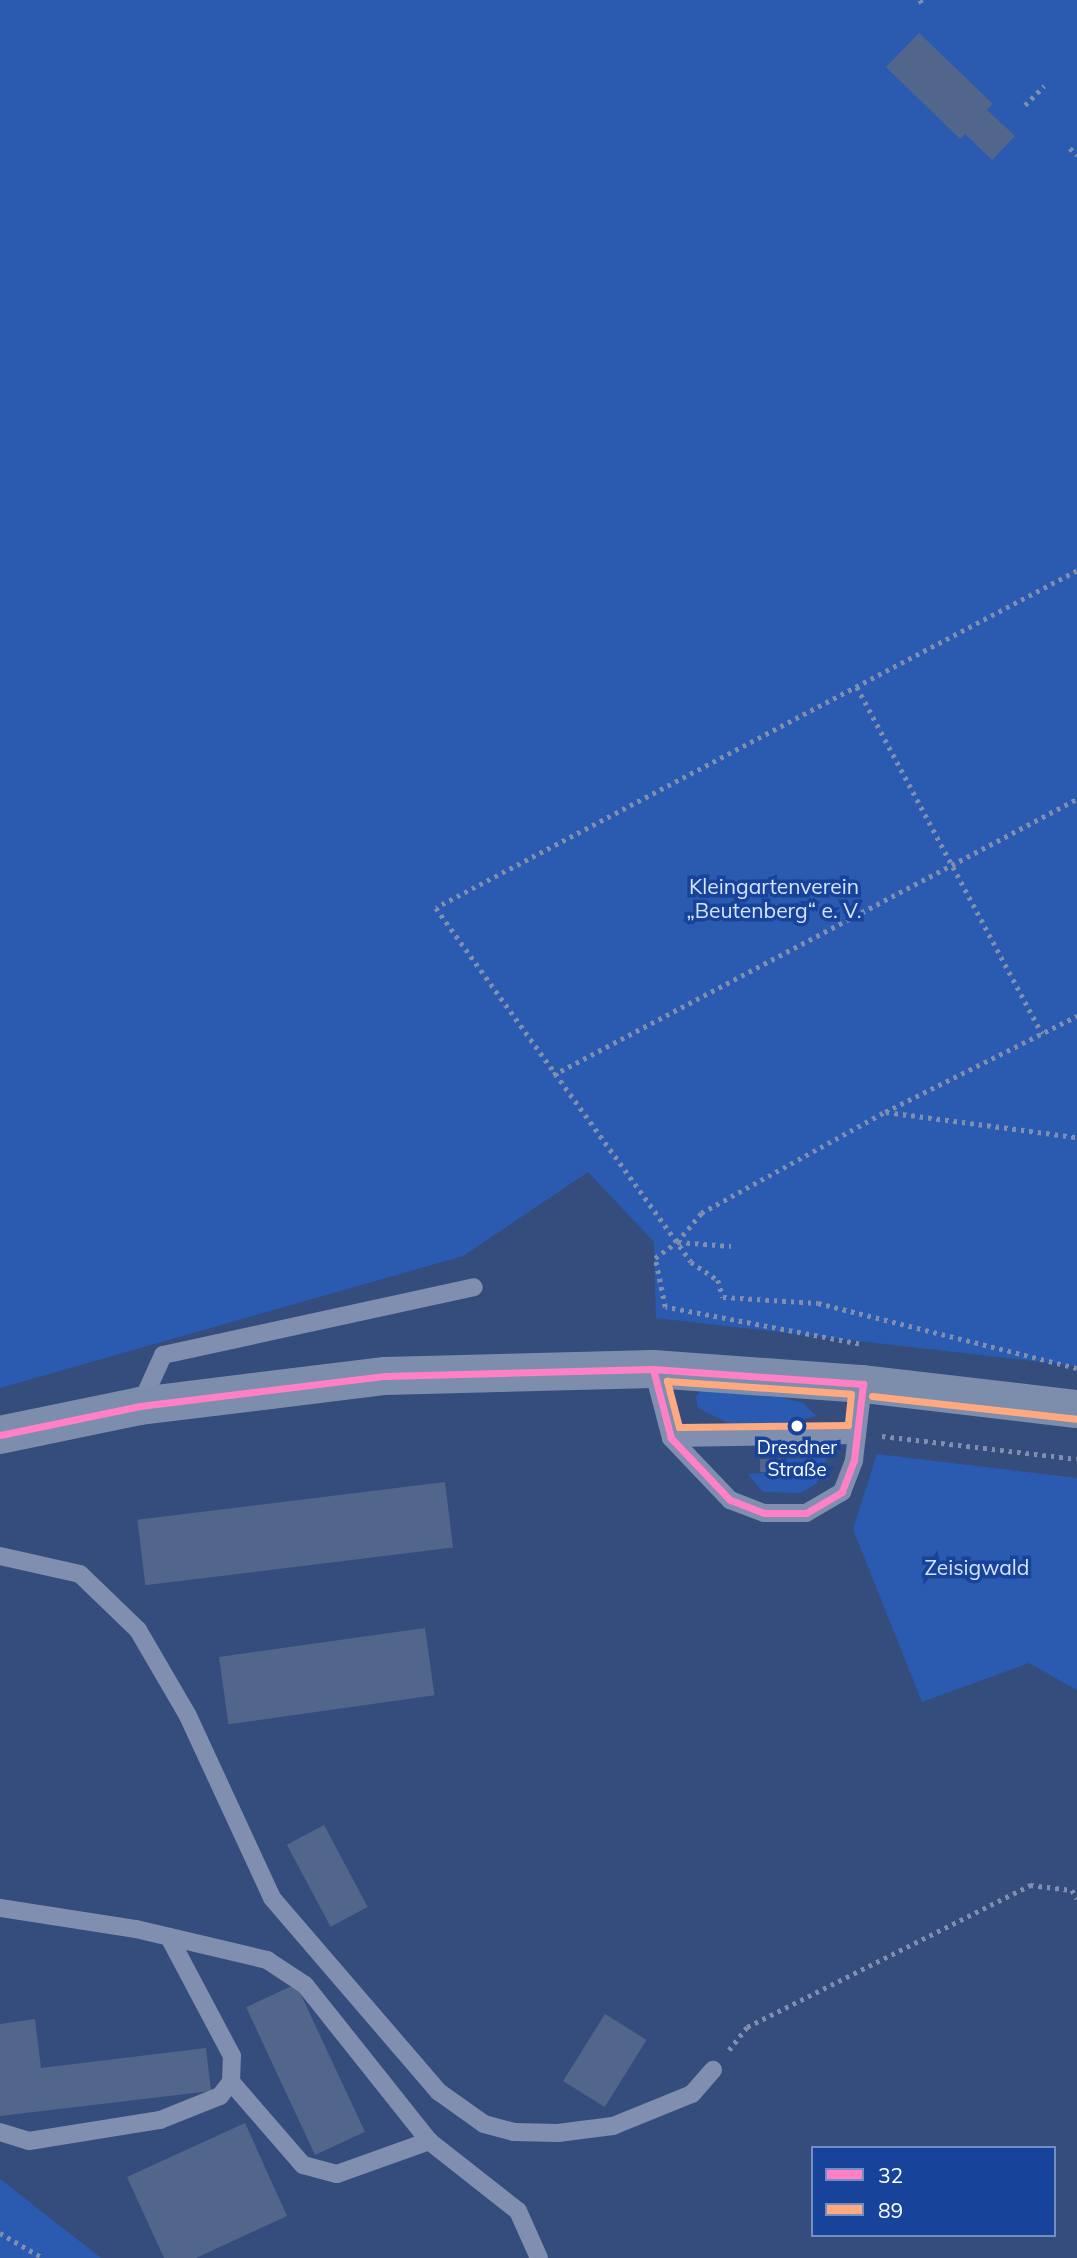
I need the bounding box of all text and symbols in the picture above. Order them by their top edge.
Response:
park label: Kleingartenverein „Beutenberg“ e. V. [686,873,862,923]
marker: Dresdner Straße [790,1419,804,1433]
place label: Dresdner Straße [757,1437,837,1481]
park label: Zeisigwald [925,1554,1029,1580]
legend [811,2146,1056,2237]
text: 32 [878,2162,903,2188]
text: 89 [878,2197,903,2223]

